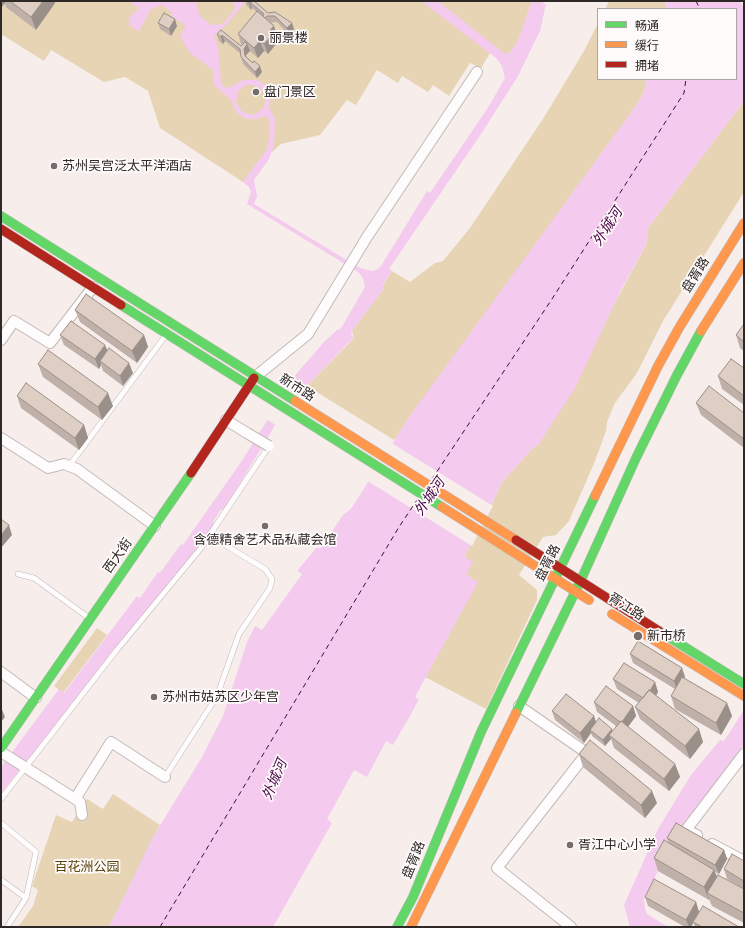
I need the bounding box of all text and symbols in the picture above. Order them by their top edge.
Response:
legend [597,8,737,80]
text: 畅通 [635,19,659,33]
place label: 丽景楼 [269,30,308,46]
marker: 丽景楼 [256,33,266,43]
text: 缓行 [635,39,659,53]
text: 拥堵 [635,59,659,73]
place label: 盘门景区 [264,84,316,100]
marker: 盘门景区 [251,87,261,97]
place label: 苏州吴宫泛太平洋酒店 [62,158,192,174]
marker: 苏州吴宫泛太平洋酒店 [49,161,59,171]
water label: 外城河 [590,205,626,249]
street label: 盘胥路 [679,254,713,296]
street label: 新市路 [276,371,318,405]
water label: 外城河 [411,475,449,519]
marker: 含德精舍艺术品私藏会馆 [260,521,270,531]
place label: 含德精舍艺术品私藏会馆 [194,532,336,548]
street label: 西大街 [100,536,136,576]
street label: 盘胥路 [532,542,564,584]
street label: 胥江路 [605,590,647,624]
place label: 新市桥 [647,628,686,644]
marker: 新市桥 [632,630,644,642]
place label: 苏州市姑苏区少年宫 [162,689,279,705]
marker: 苏州市姑苏区少年宫 [149,692,159,702]
water label: 外城河 [259,757,291,803]
place label: 胥江中心小学 [578,837,656,853]
street label: 盘胥路 [399,839,429,881]
marker: 胥江中心小学 [565,840,575,850]
park label: 百花洲公园 [55,859,119,875]

